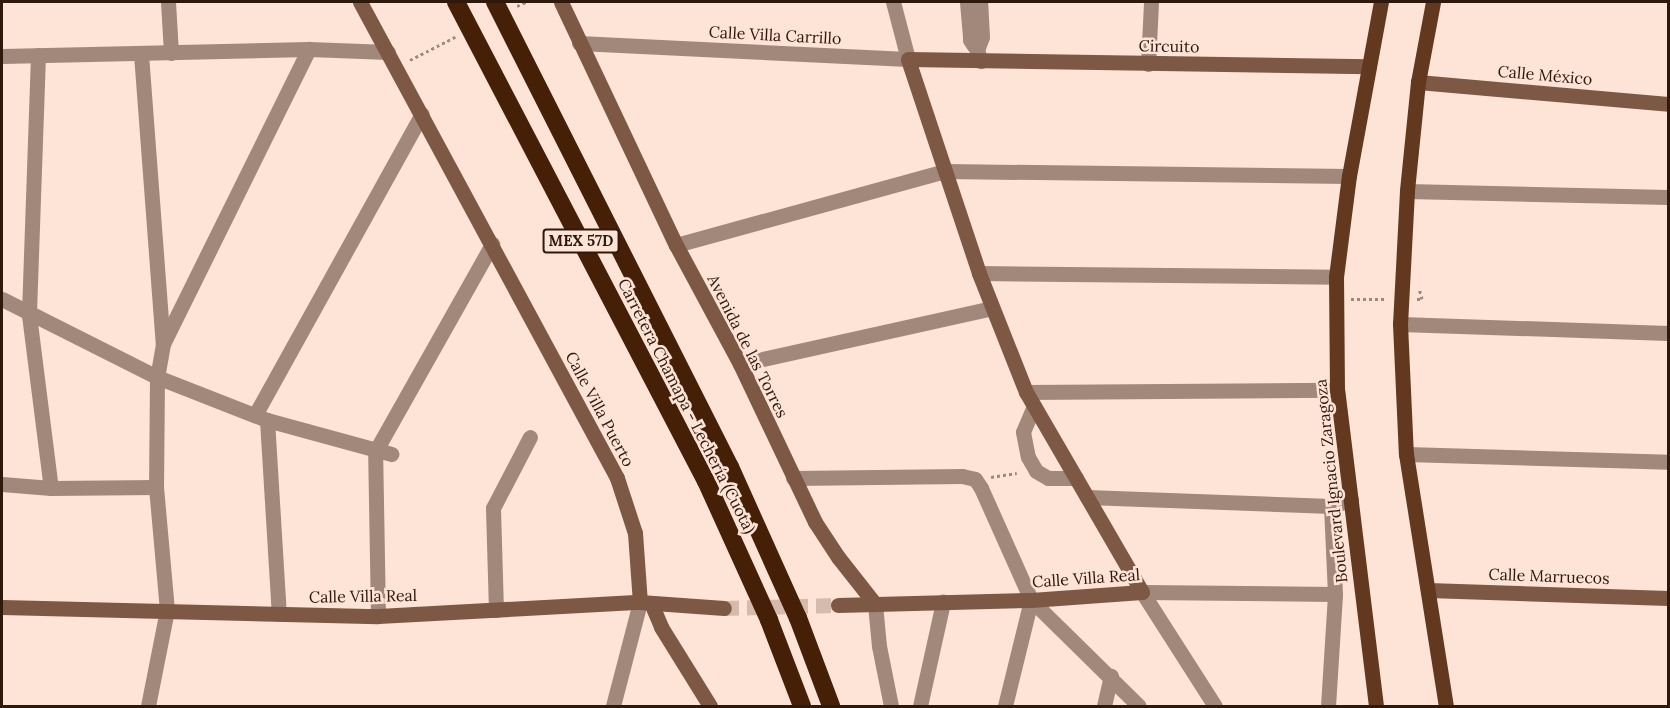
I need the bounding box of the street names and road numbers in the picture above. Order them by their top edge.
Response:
street label: Calle Villa Carrillo [708,22,842,48]
street label: Circuito [1138,36,1200,56]
street label: Calle México [1497,61,1593,89]
road number: MEX 57D [542,229,620,253]
street label: Avenida de las Torres [704,271,792,421]
street label: Carretera Chamapa - Lechería (Cuota) [614,275,760,537]
street label: Calle Villa Puerto [562,348,638,470]
street label: Boulevard Ignacio Zaragoza [1311,378,1351,584]
street label: Calle Marruecos [1488,564,1610,588]
street label: Calle Villa Real [1031,565,1141,591]
street label: Calle Villa Real [309,585,417,607]

